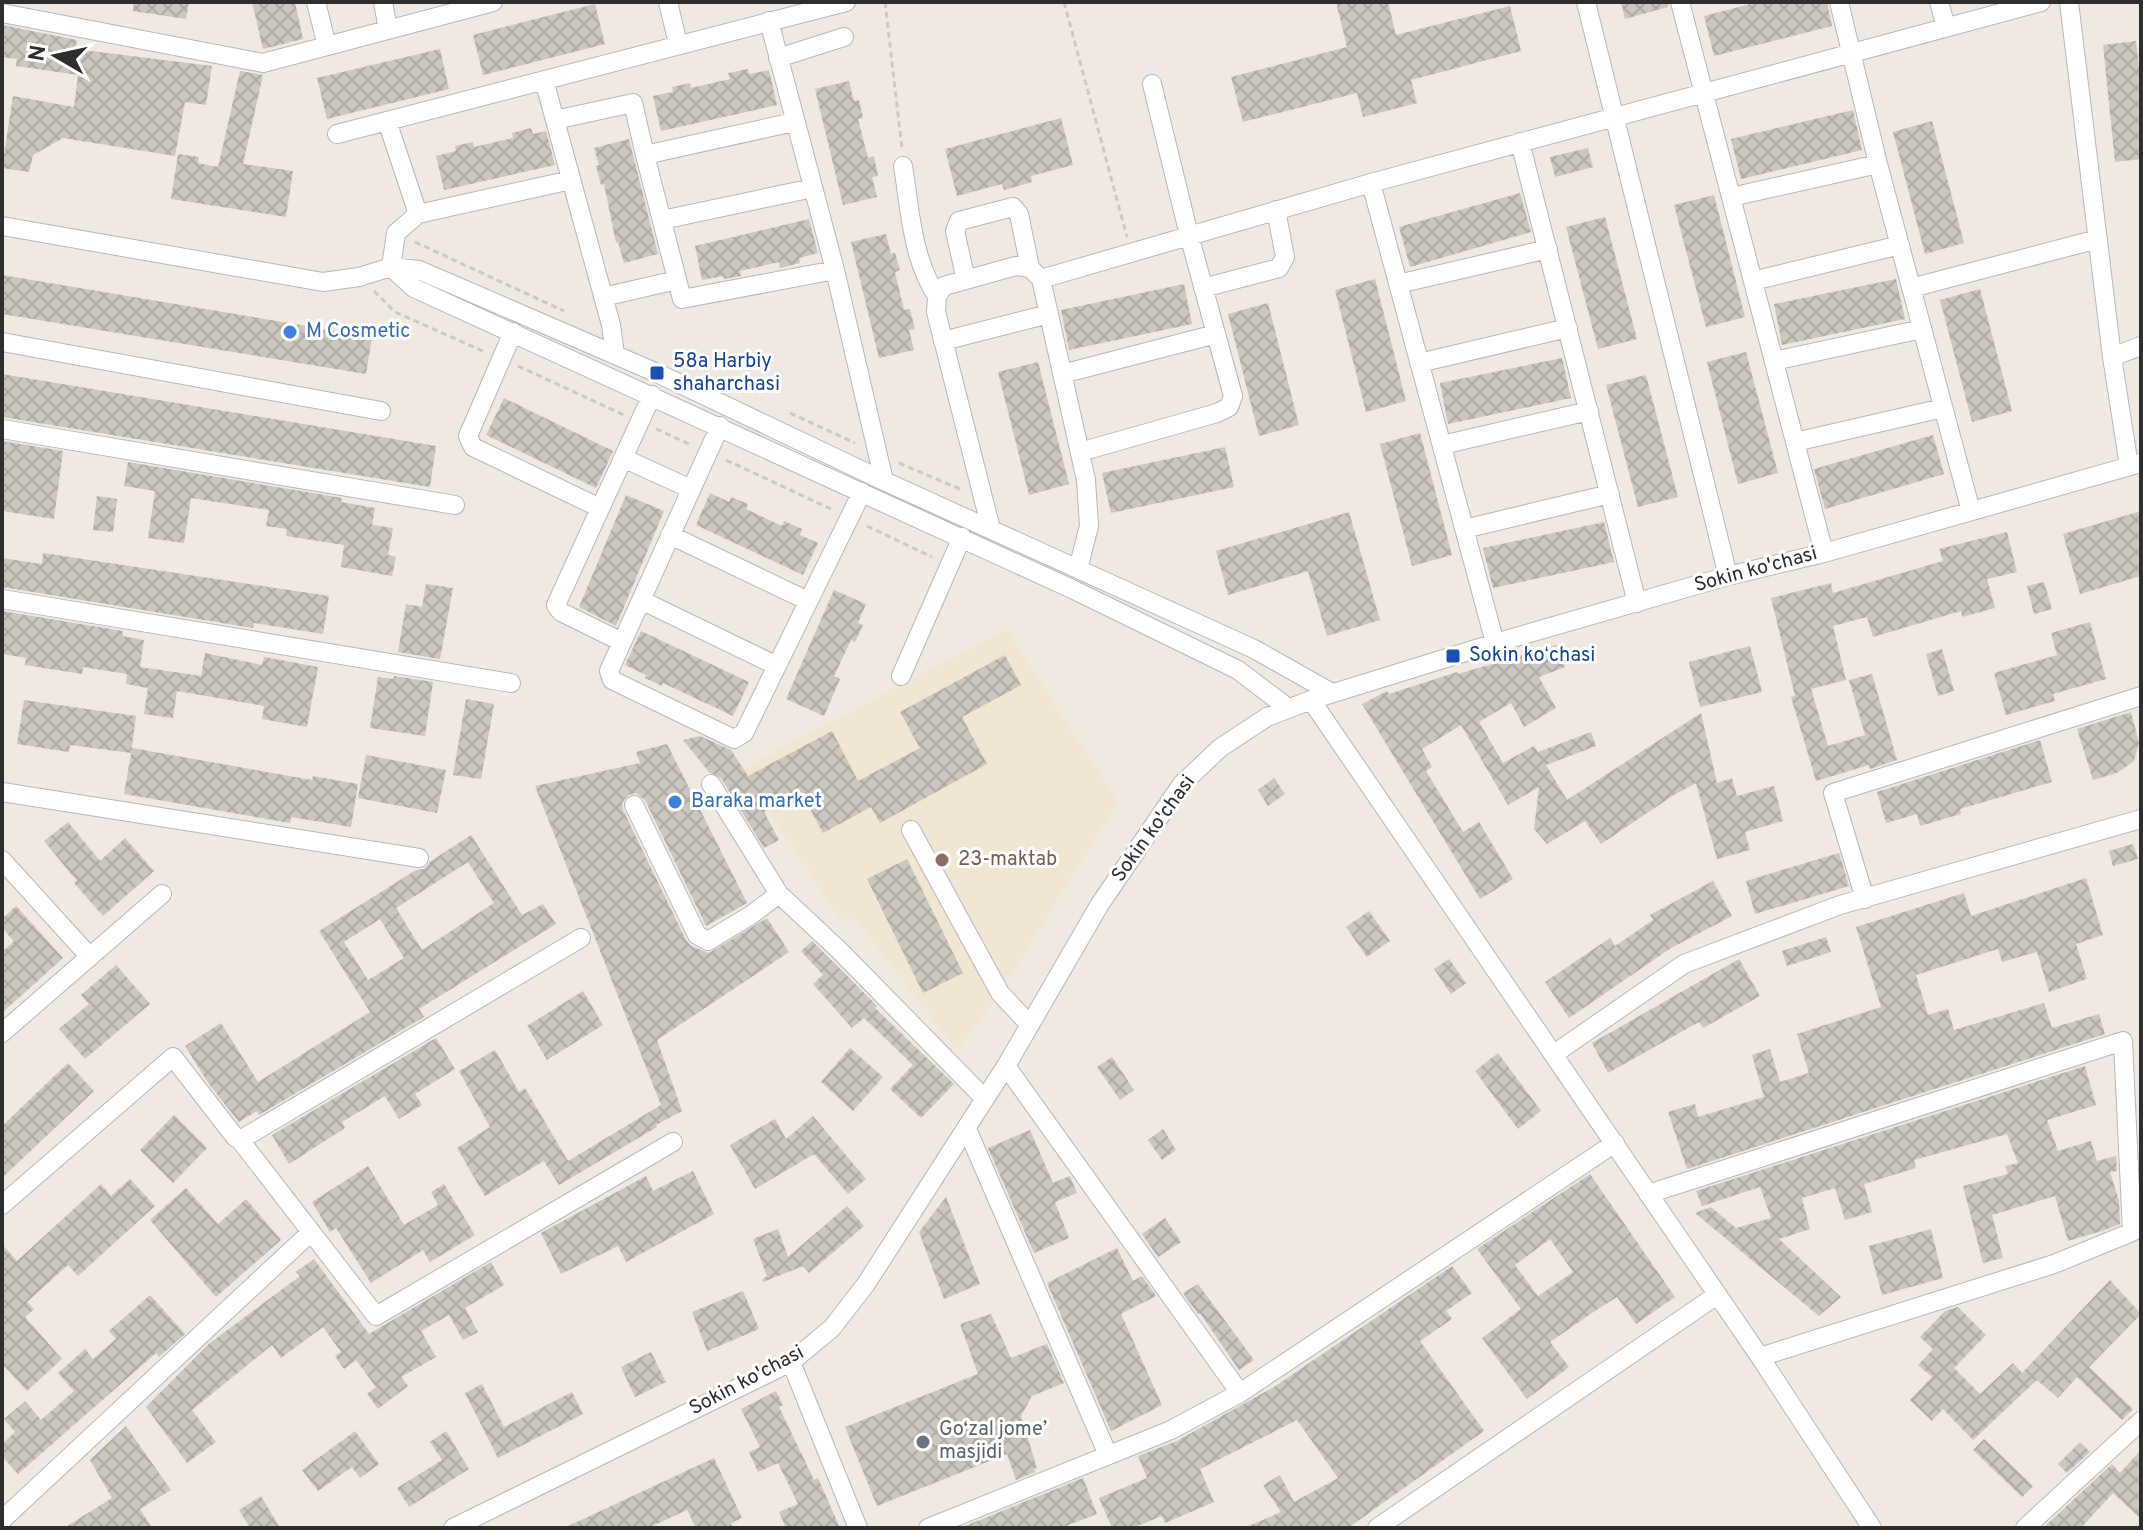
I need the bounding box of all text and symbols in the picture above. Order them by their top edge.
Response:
north arrow [16,16,96,96]
text: N [24,43,53,63]
place label: M Cosmetic [306,319,410,345]
marker: M Cosmetic [281,323,299,341]
place label: 58a Harbiy shaharchasi [673,349,780,398]
marker: 58a Harbiy shaharchasi [648,364,666,382]
street label: Sokin ko'chasi [1692,541,1820,599]
place label: Sokin koʻchasi [1469,643,1595,669]
marker: Sokin koʻchasi [1444,647,1462,665]
street label: Sokin ko'chasi [1106,770,1202,888]
place label: Baraka market [691,789,822,815]
marker: Baraka market [666,793,684,811]
place label: 23-maktab [958,847,1057,873]
marker: 23-maktab [933,851,951,869]
street label: Sokin ko'chasi [685,1340,809,1422]
place label: Go‘zal jome’ masjidi [939,1417,1047,1466]
marker: Go‘zal jome’ masjidi [914,1433,932,1451]

